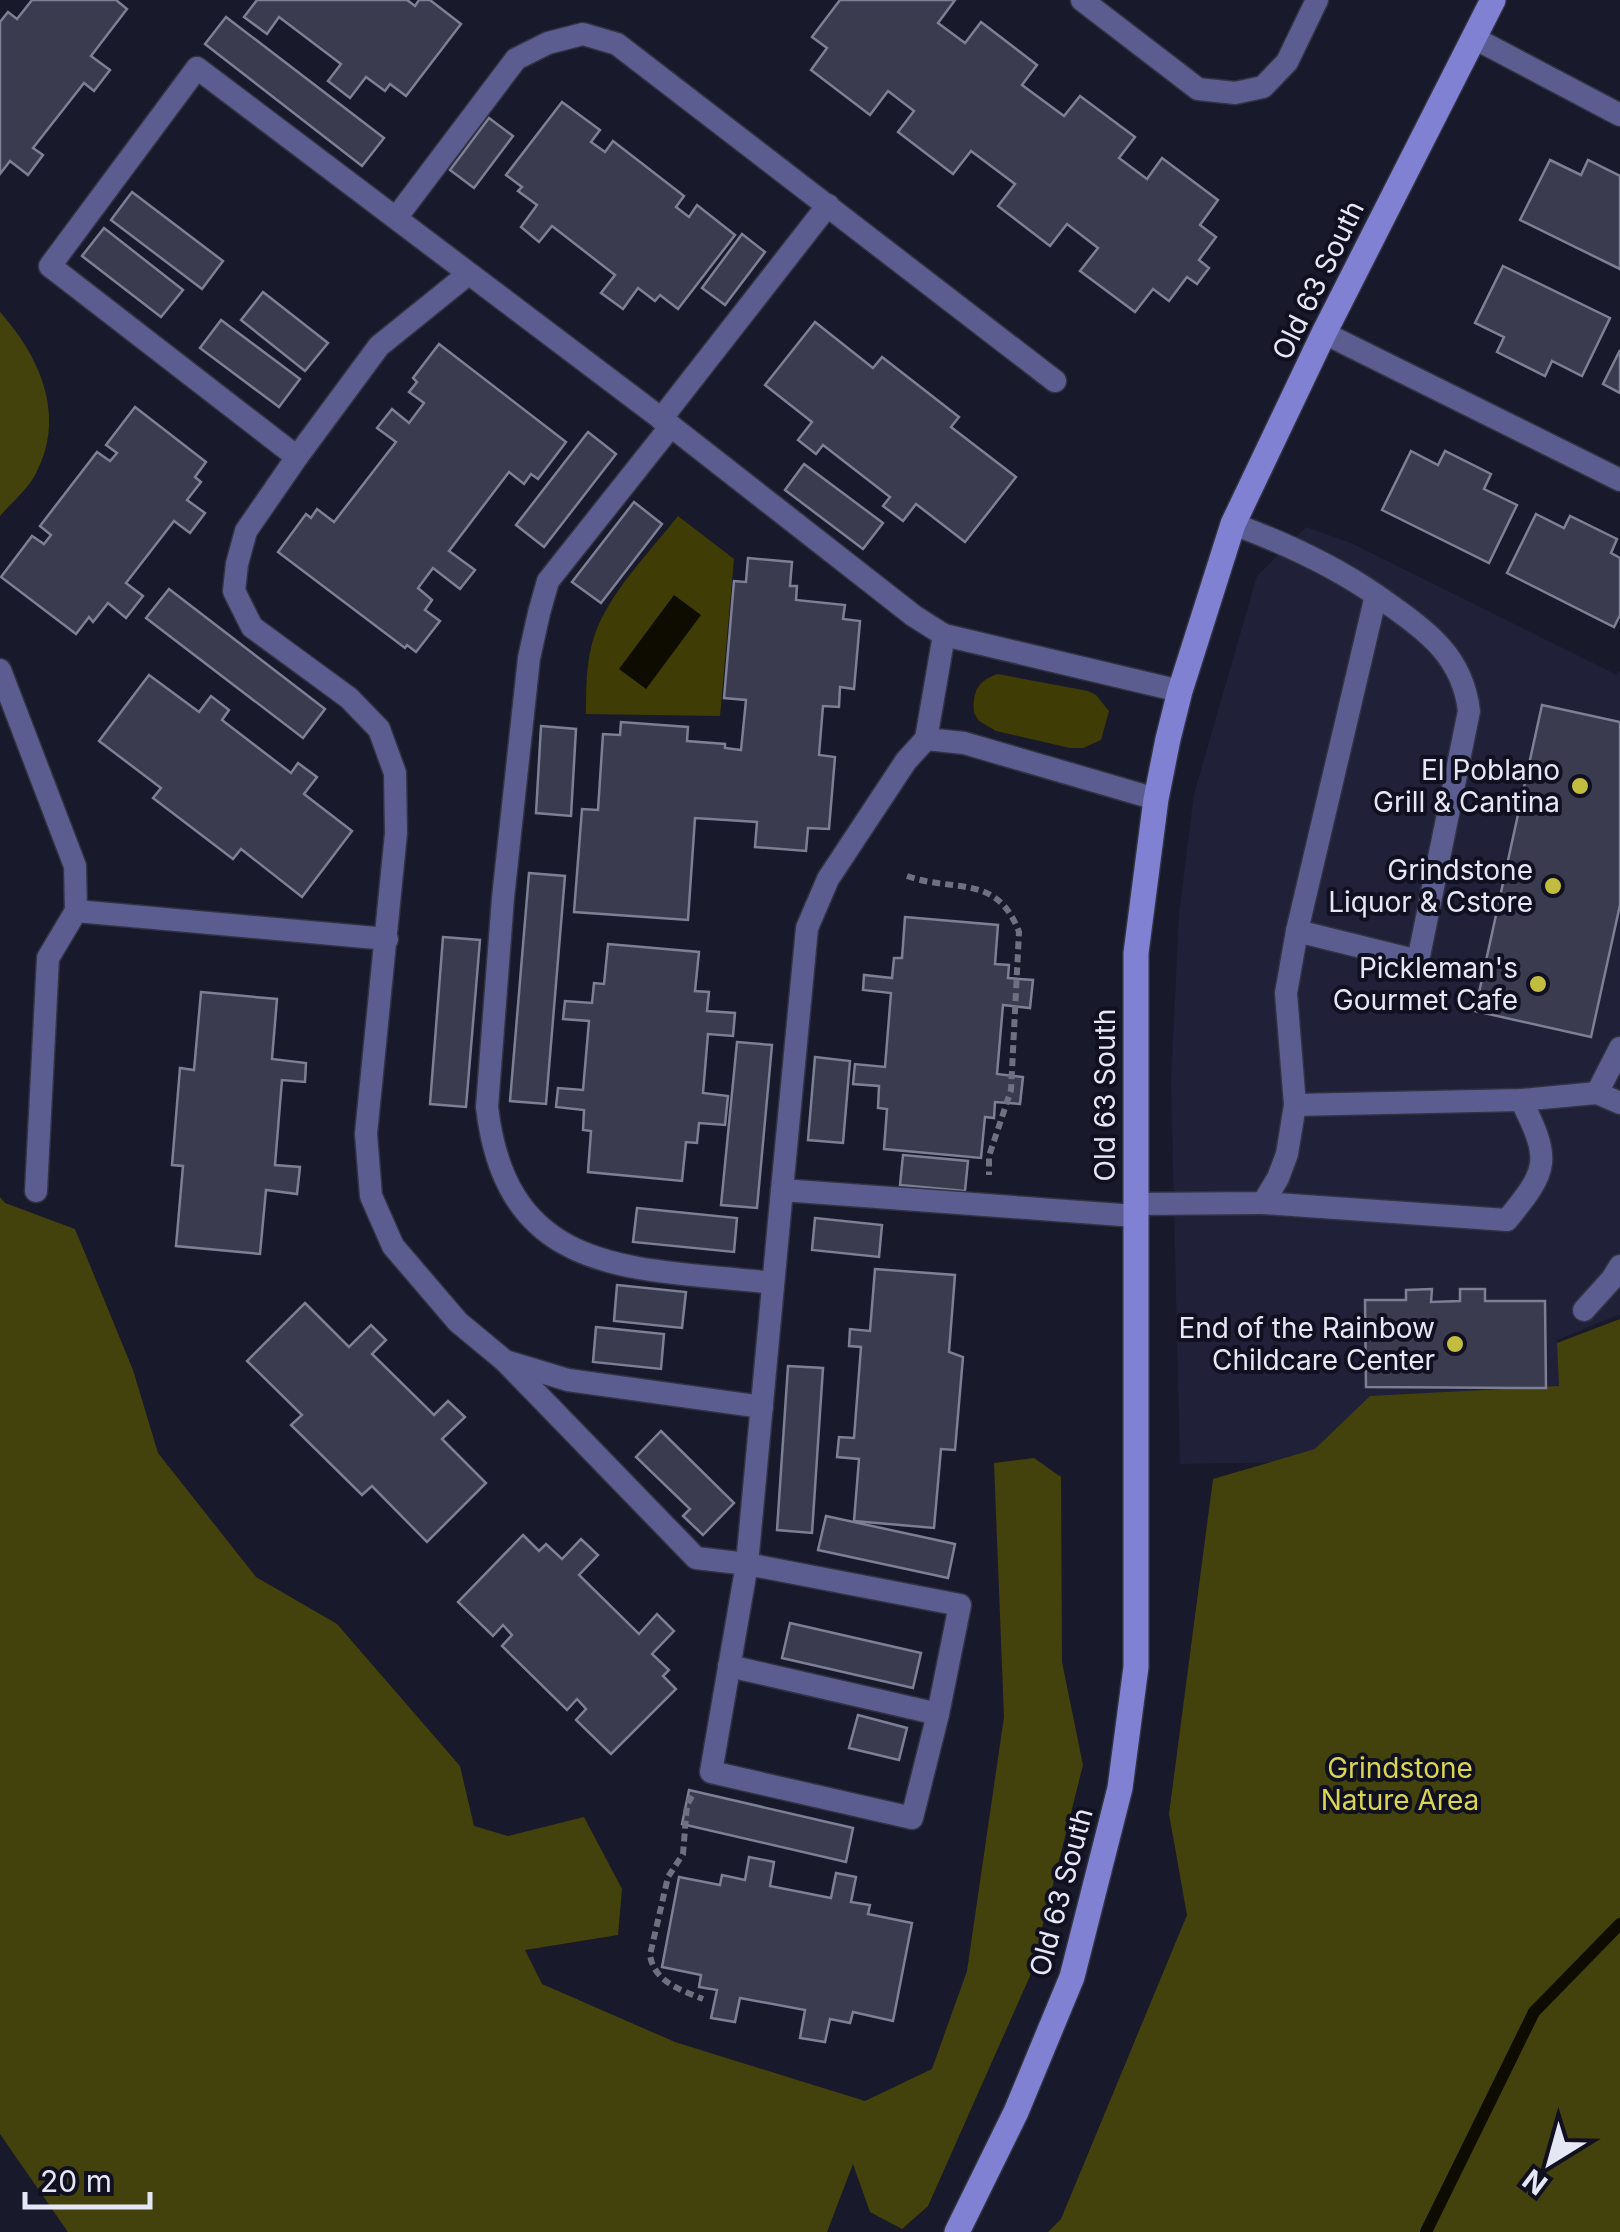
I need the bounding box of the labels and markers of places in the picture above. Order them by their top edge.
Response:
place label: El Poblano Grill & Cantina [1373,753,1560,819]
marker: El Poblano Grill & Cantina [1569,775,1591,797]
place label: Grindstone Liquor & Cstore [1328,853,1533,919]
marker: Grindstone Liquor & Cstore [1542,875,1564,897]
place label: Pickleman's Gourmet Cafe [1333,951,1518,1017]
marker: Pickleman's Gourmet Cafe [1527,973,1549,995]
place label: End of the Rainbow Childcare Center [1178,1311,1435,1377]
marker: End of the Rainbow Childcare Center [1444,1333,1466,1355]

